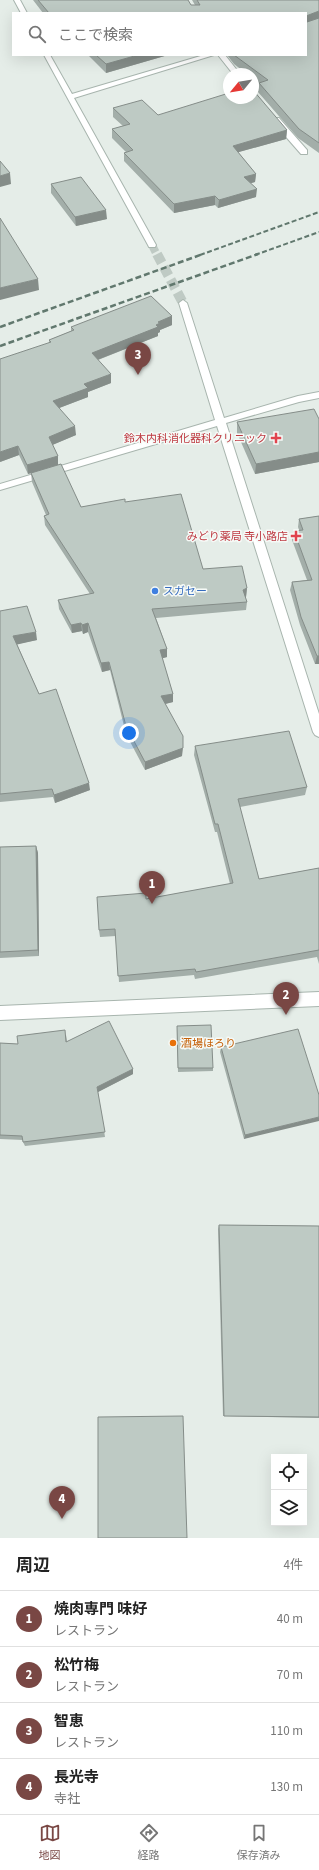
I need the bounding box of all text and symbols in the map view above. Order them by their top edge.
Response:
search box [12,12,307,56]
icon: search [26,23,48,45]
text: ここで検索 [58,25,133,46]
north arrow [223,68,259,104]
pin: 3 [125,342,151,375]
place label: 鈴木内科消化器科クリニック [124,431,267,446]
marker: 鈴木内科消化器科クリニック [270,432,282,444]
place label: みどり薬局 寺小路店 [187,529,288,544]
marker: みどり薬局 寺小路店 [291,531,301,541]
place label: スガセー [163,584,207,599]
marker: スガセー [150,586,160,596]
your location [119,723,139,743]
pin: 1 [139,871,165,904]
pin: 2 [273,982,299,1015]
place label: 酒場ほろり [181,1036,236,1051]
marker: 酒場ほろり [168,1038,178,1048]
map controls [271,1454,307,1526]
button: locate [271,1454,307,1490]
pin: 4 [49,1486,75,1519]
button: layers [271,1490,307,1526]
text: 周辺 [16,1554,50,1578]
text: 4件 [284,1556,303,1574]
text: 焼肉専門 味好 [54,1599,147,1620]
text: 1 [26,1610,32,1628]
text: 40 m [277,1610,303,1628]
text: レストラン [54,1622,119,1640]
text: 松竹梅 [54,1655,99,1676]
text: 2 [26,1666,32,1684]
text: 70 m [277,1666,303,1684]
text: レストラン [54,1678,119,1696]
text: 智恵 [54,1711,84,1732]
text: 3 [26,1722,32,1740]
text: 110 m [270,1722,303,1740]
text: レストラン [54,1734,119,1752]
text: 長光寺 [54,1767,99,1788]
text: 4 [26,1778,32,1796]
text: 130 m [270,1778,303,1796]
text: 寺社 [54,1790,80,1808]
tab: 地図 [39,1822,61,1863]
tab: 経路 [138,1822,160,1863]
tab: 保存済み [237,1822,281,1863]

